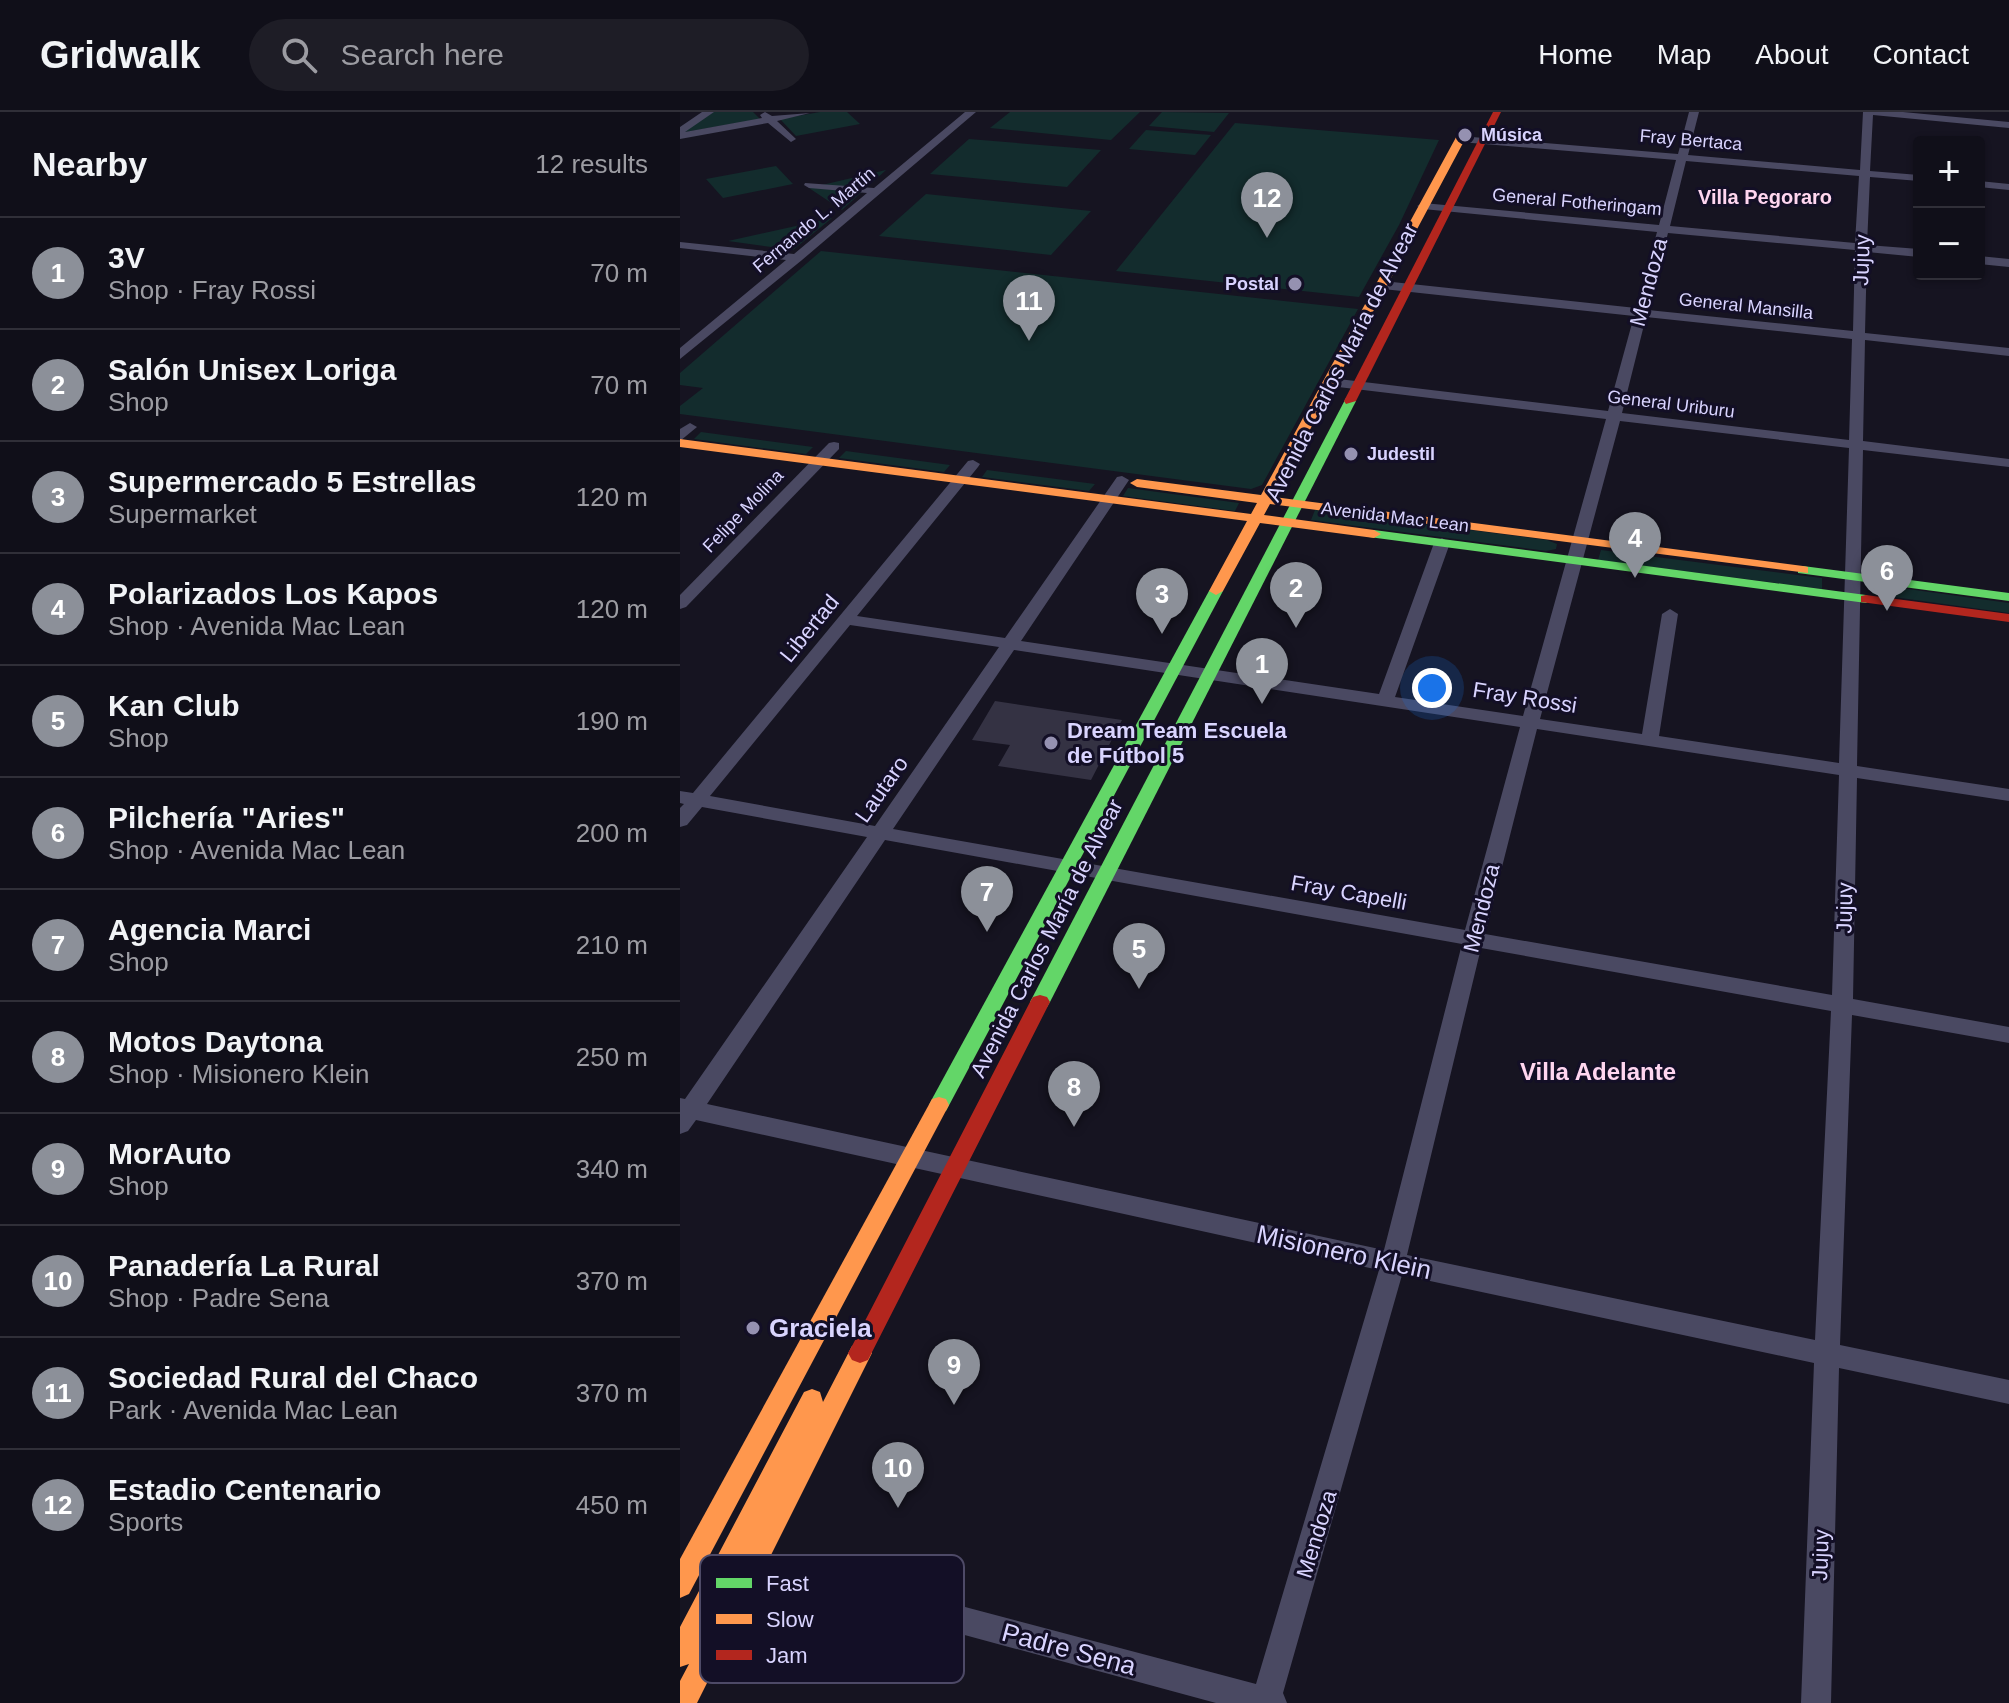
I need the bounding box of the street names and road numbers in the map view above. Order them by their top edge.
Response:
street label: Fray Bertaca [1639,126,1744,155]
street label: Fernando L. Martín [749,163,879,277]
street label: General Fotheringam [1491,185,1663,219]
street label: Avenida Carlos María de Alvear [1260,219,1423,506]
street label: Mendoza [1625,234,1672,329]
street label: Jujuy [1848,234,1875,286]
street label: General Mansilla [1678,289,1815,323]
street label: General Uriburu [1606,386,1736,422]
street label: Felipe Molina [699,465,788,556]
street label: Avenida Mac Lean [1320,498,1470,536]
street label: Libertad [775,590,844,667]
street label: Fray Rossi [1471,677,1579,718]
street label: Lautaro [850,752,913,827]
street label: Avenida Carlos María de Alvear [965,795,1128,1082]
street label: Mendoza [1458,860,1505,955]
street label: Fray Capelli [1289,870,1409,915]
street label: Jujuy [1832,882,1857,934]
street label: Misionero Klein [1254,1219,1434,1285]
street label: Mendoza [1291,1486,1342,1581]
street label: Jujuy [1807,1529,1834,1581]
street label: Padre Sena [999,1617,1140,1681]

